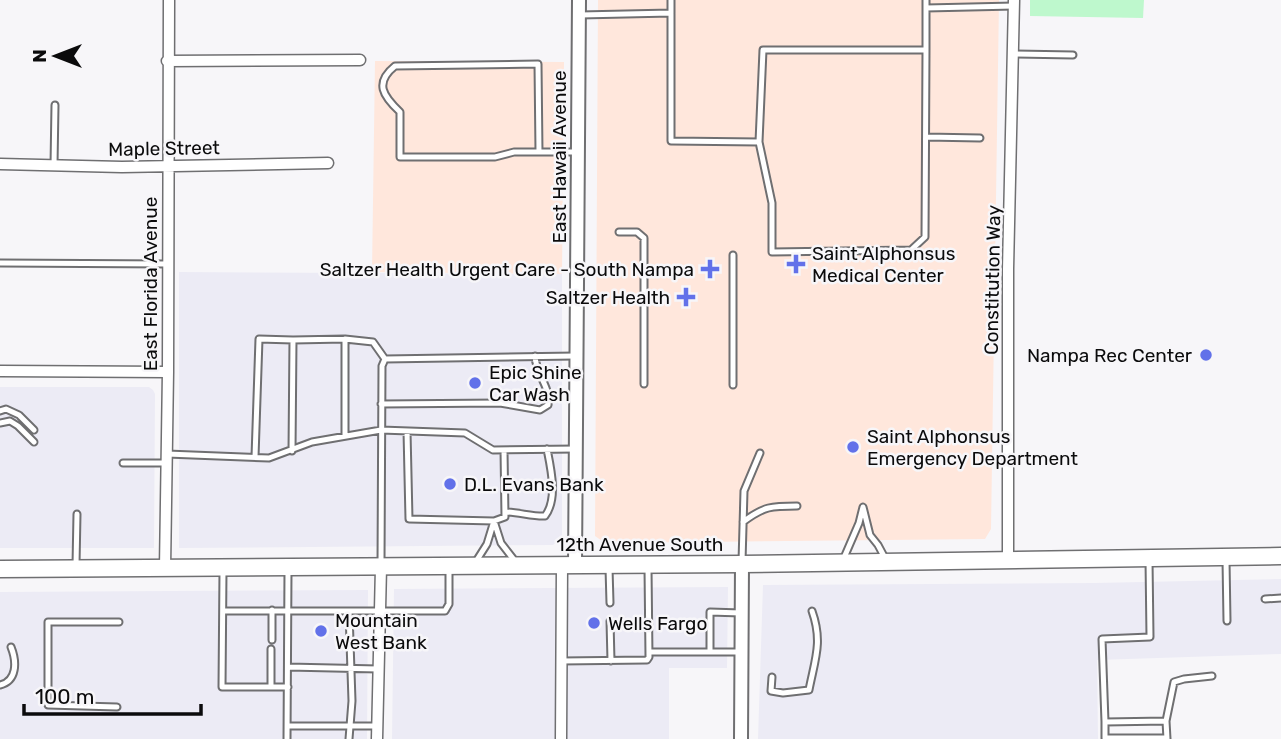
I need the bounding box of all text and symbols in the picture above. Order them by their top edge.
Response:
north arrow [21,21,91,91]
text: N [28,49,51,63]
street label: East Hawaii Avenue [548,70,571,244]
street label: Maple Street [108,136,221,161]
street label: East Florida Avenue [139,197,162,371]
street label: Constitution Way [980,205,1005,355]
place label: Saint Alphonsus Medical Center [812,242,955,287]
marker: Saint Alphonsus Medical Center [786,254,806,274]
place label: Saltzer Health Urgent Care - South Nampa [320,258,694,281]
marker: Saltzer Health Urgent Care - South Nampa [700,259,720,279]
place label: Saltzer Health [546,286,670,309]
marker: Saltzer Health [676,287,696,307]
place label: Nampa Rec Center [1027,344,1193,367]
marker: Nampa Rec Center [1198,347,1214,363]
place label: Epic Shine Car Wash [489,361,582,406]
marker: Epic Shine Car Wash [467,375,483,391]
place label: Saint Alphonsus Emergency Department [867,425,1078,470]
marker: Saint Alphonsus Emergency Department [845,439,861,455]
place label: D.L. Evans Bank [464,473,604,496]
marker: D.L. Evans Bank [442,476,458,492]
street label: 12th Avenue South [557,533,723,556]
place label: Mountain West Bank [335,609,427,654]
place label: Wells Fargo [608,612,707,635]
marker: Wells Fargo [586,615,602,631]
marker: Mountain West Bank [313,623,329,639]
scale bar [24,672,201,716]
text: 100 m [35,684,94,709]

